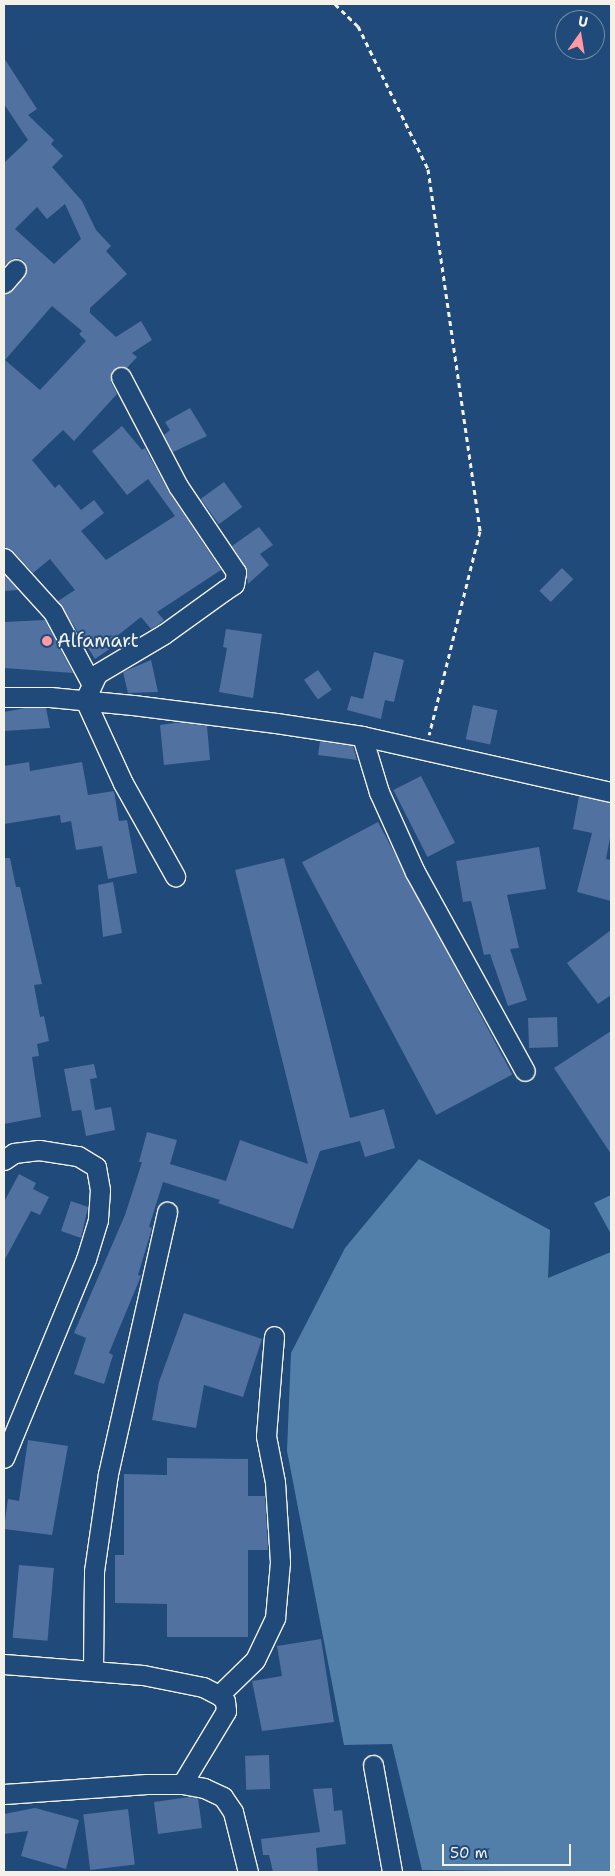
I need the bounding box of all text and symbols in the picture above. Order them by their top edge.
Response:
north arrow [555,10,605,60]
text: U [576,12,590,31]
place label: Alfamart [57,630,139,652]
marker: Alfamart [41,635,53,647]
scale bar [445,1834,574,1866]
text: 50 m [450,1843,488,1863]

